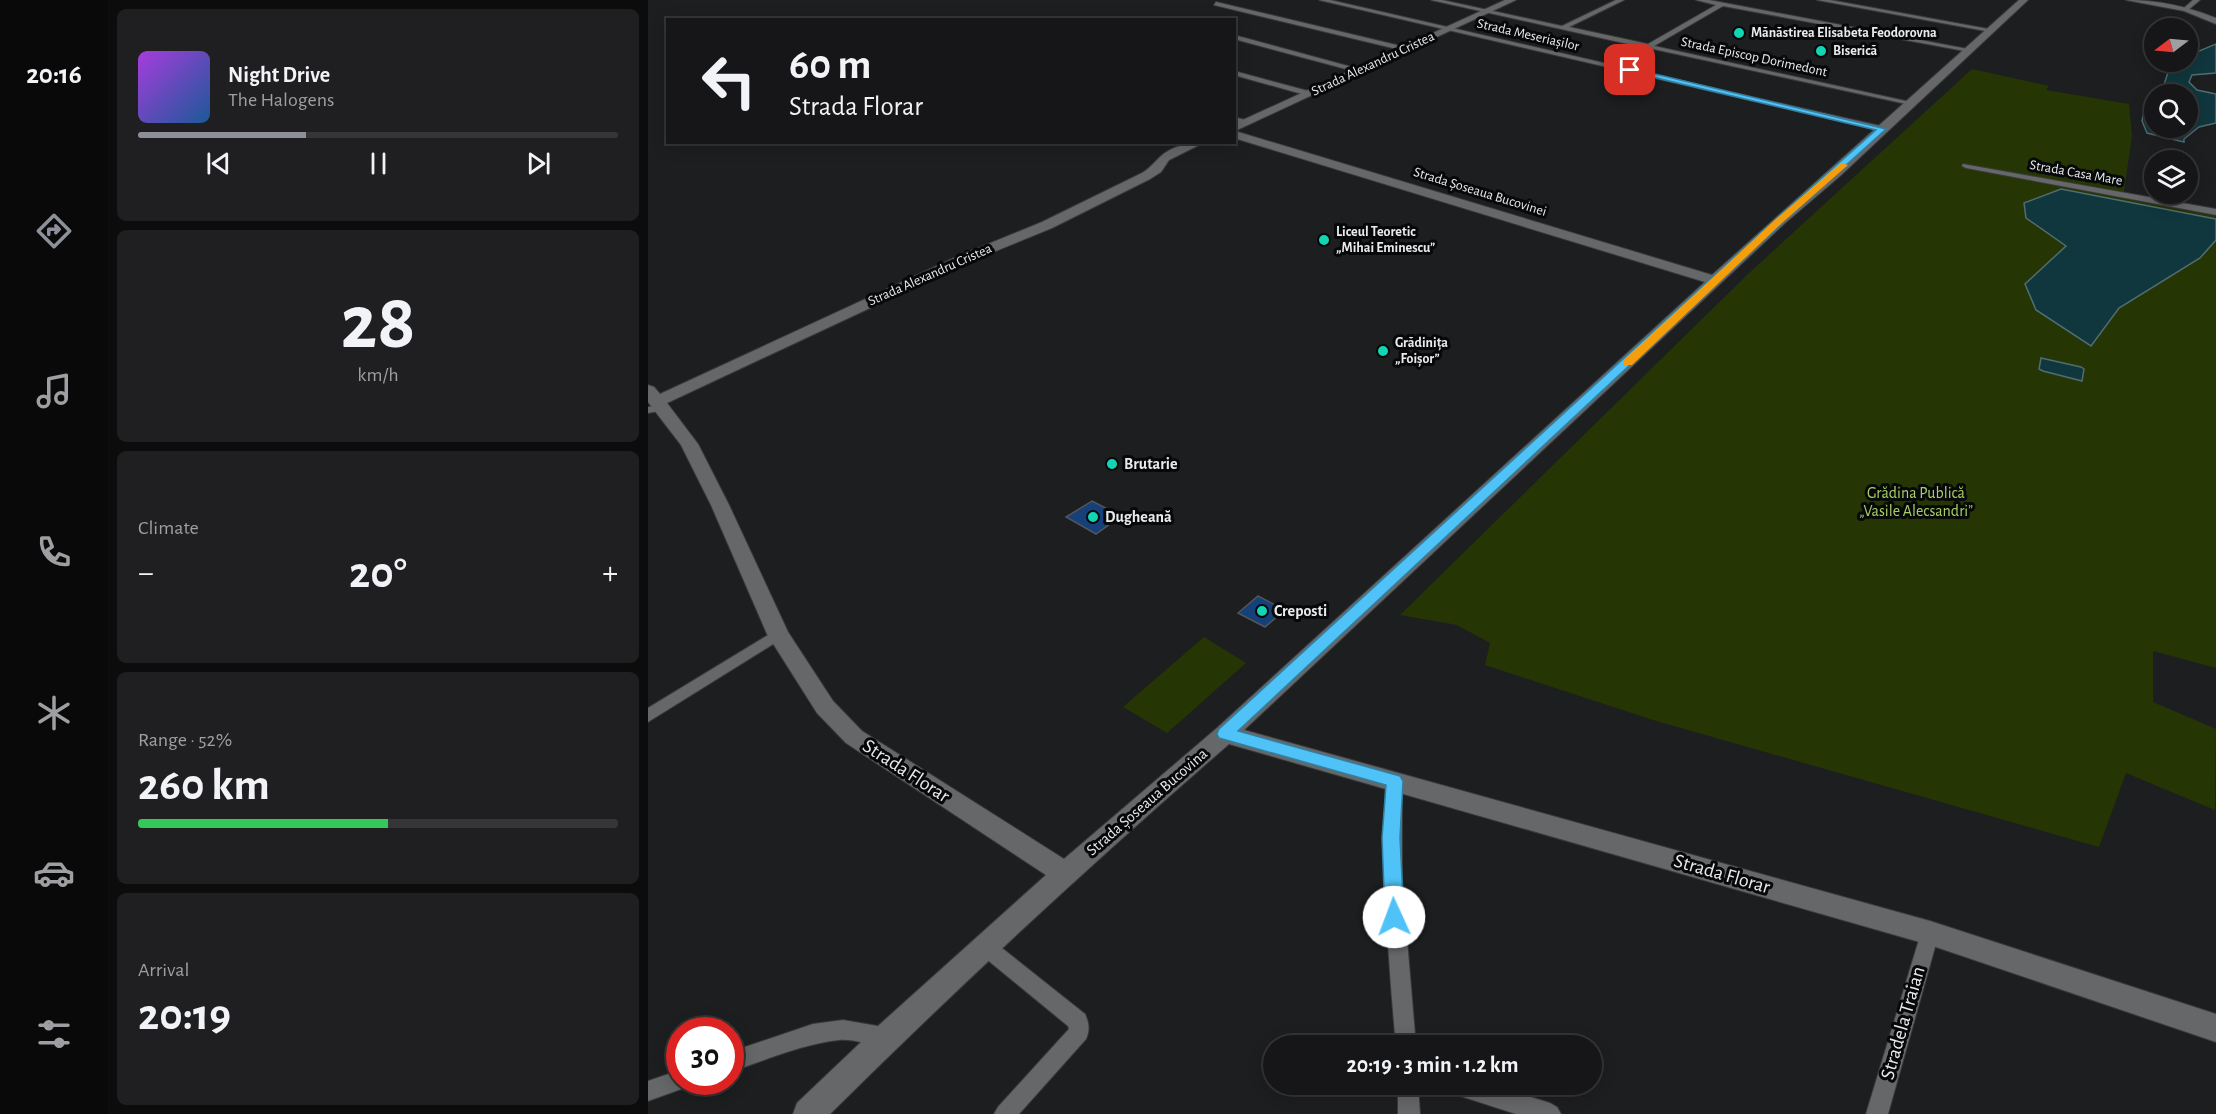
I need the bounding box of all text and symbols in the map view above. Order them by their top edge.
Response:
street label: Strada Meseriașilor [1475,16,1581,55]
north arrow [2144,18,2198,72]
map controls [2144,18,2198,204]
marker: Mănăstirea Elisabeta Feodorovna [1732,26,1746,40]
place label: Mănăstirea Elisabeta Feodorovna [1751,26,1937,40]
street label: Strada Alexandru Cristea [1309,29,1437,99]
street label: Strada Episcop Dorimedont [1680,35,1829,79]
icon: left [690,42,768,120]
text: 60 m [789,44,871,86]
pin [1604,44,1655,95]
marker: Biserică [1814,44,1828,58]
place label: Biserică [1833,44,1878,58]
icon: arrive [1613,53,1646,86]
text: 20:16 [26,61,82,88]
text: Night Drive [228,64,330,86]
button: search [2144,84,2198,138]
text: The Halogens [228,90,334,110]
text: Strada Florar [789,93,923,120]
icon: previous [202,147,235,180]
icon: pause [362,147,395,180]
icon: next [522,147,555,180]
button: layers [2144,150,2198,204]
street label: Strada Casa Mare [2029,158,2123,188]
street label: Strada Șoseaua Bucovinei [1412,165,1548,220]
icon: directions [33,210,75,252]
place label: Liceul Teoretic „Mihai Eminescu” [1336,225,1435,255]
marker: Liceul Teoretic „Mihai Eminescu” [1317,233,1331,247]
street label: Strada Alexandru Cristea [866,241,994,309]
text: 28 [340,285,416,363]
place label: Grădinița „Foișor” [1395,336,1448,367]
marker: Grădinița „Foișor” [1376,344,1390,358]
text: km/h [357,365,399,385]
icon: music [33,370,75,412]
place label: Brutarie [1124,456,1178,472]
marker: Brutarie [1105,457,1119,471]
park label: Grădina Publică „Vasile Alecsandri” [1859,485,1973,519]
place label: Dugheană [1105,509,1172,525]
marker: Dugheană [1086,510,1100,524]
text: Climate [138,518,199,538]
icon: phone [33,531,75,573]
text: 20° [349,551,407,596]
text: − [138,557,154,590]
text: + [602,557,618,590]
place label: Creposti [1274,603,1327,619]
marker: Creposti [1255,604,1269,618]
icon: climate [33,692,75,734]
text: Range · 52% [138,730,232,750]
street label: Strada Florar [859,736,953,807]
street label: Strada Șoseaua Bucovina [1084,745,1212,860]
text: 260 km [138,763,270,808]
street label: Strada Florar [1672,851,1773,897]
icon: car [33,852,75,894]
position arrow [1362,885,1426,949]
text: Arrival [138,960,189,980]
street label: Stradela Traian [1877,964,1929,1082]
text: 20:19 [138,993,231,1038]
icon: filters [33,1013,75,1055]
speed limit sign: 30 [666,1017,744,1095]
text: 20:19 · 3 min · 1.2 km [1347,1054,1519,1076]

